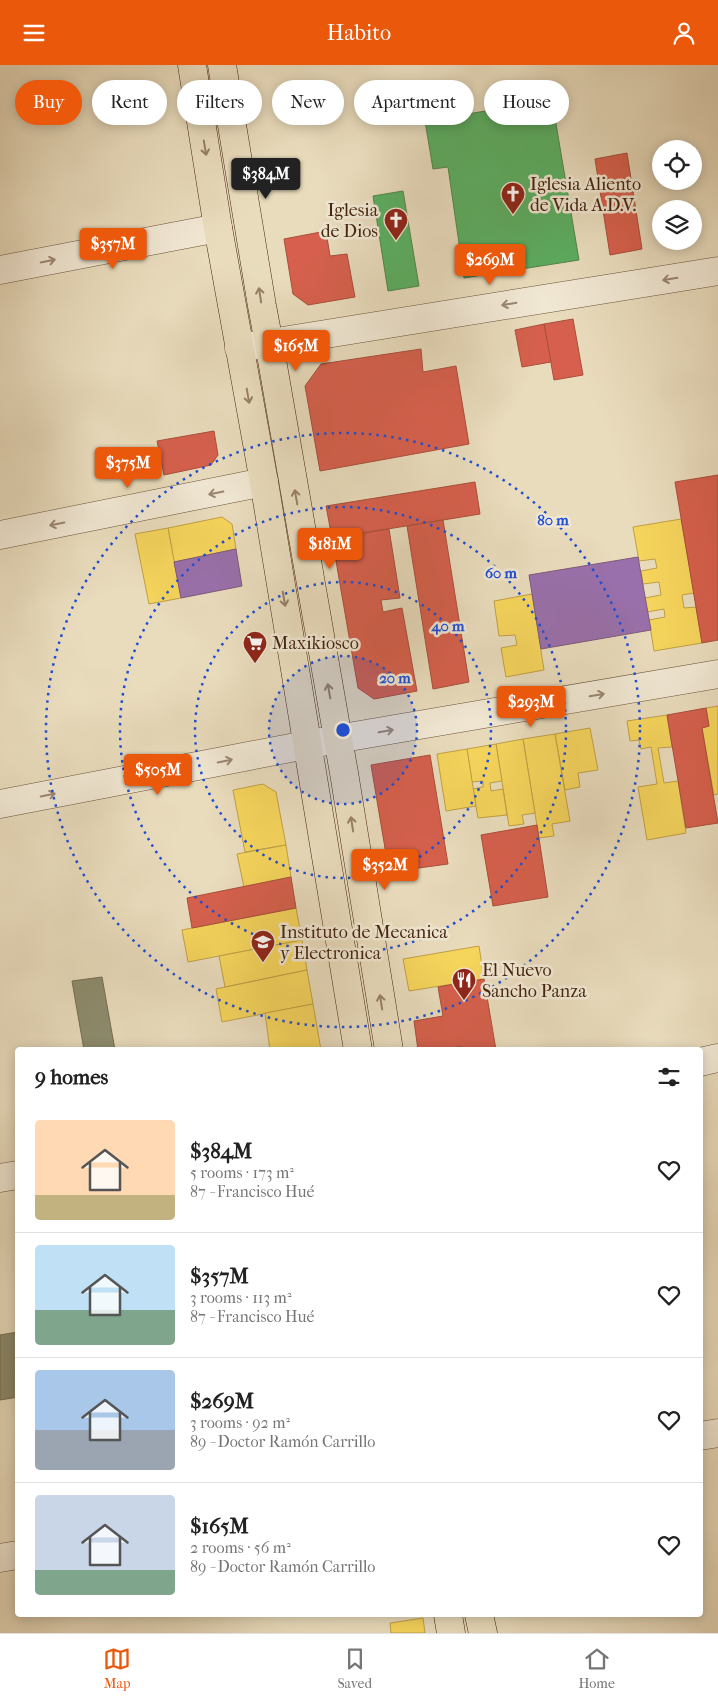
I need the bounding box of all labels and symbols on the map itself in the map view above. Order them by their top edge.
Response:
one-way arrow [201,139,211,155]
pin: $384M [231,157,301,200]
place label: Iglesia Aliento de Vida A.D.V. [530,174,641,216]
church icon: Iglesia Aliento de Vida A.D.V. [500,181,526,215]
place label: Iglesia de Dios [321,200,379,242]
church icon: Iglesia de Dios [383,207,409,241]
pin: $357M [78,227,148,270]
pin: $269M [455,243,525,286]
one-way arrow [39,255,55,265]
one-way arrow [662,274,678,284]
one-way arrow [254,287,264,303]
one-way arrow [502,300,518,310]
pin: $165M [261,329,331,372]
one-way arrow [244,388,254,404]
pin: $375M [93,447,163,489]
one-way arrow [209,489,225,498]
one-way arrow [290,489,300,505]
text: 80 m [537,511,569,529]
one-way arrow [49,520,65,530]
pin: $181M [295,527,365,570]
text: 60 m [485,564,518,582]
one-way arrow [279,591,289,607]
text: 40 m [431,617,465,635]
supermarket icon: Maxikiosco [242,630,268,664]
place label: Maxikiosco [272,633,359,654]
text: 20 m [379,669,411,687]
one-way arrow [324,684,334,700]
pin: $293M [496,685,566,728]
one-way arrow [589,689,605,699]
centre of rings [334,721,352,739]
one-way arrow [377,726,393,736]
pin: $505M [123,753,193,796]
one-way arrow [216,756,232,765]
one-way arrow [39,790,55,799]
one-way arrow [347,817,357,833]
pin: $352M [350,849,420,891]
place label: Instituto de Mecanica y Electronica [280,922,448,964]
school or university icon: Instituto de Mecanica y Electronica [250,929,276,963]
place label: El Nuevo Sancho Panza [482,960,587,1002]
restaurant icon: El Nuevo Sancho Panza [451,967,477,1001]
one-way arrow [376,994,386,1010]

